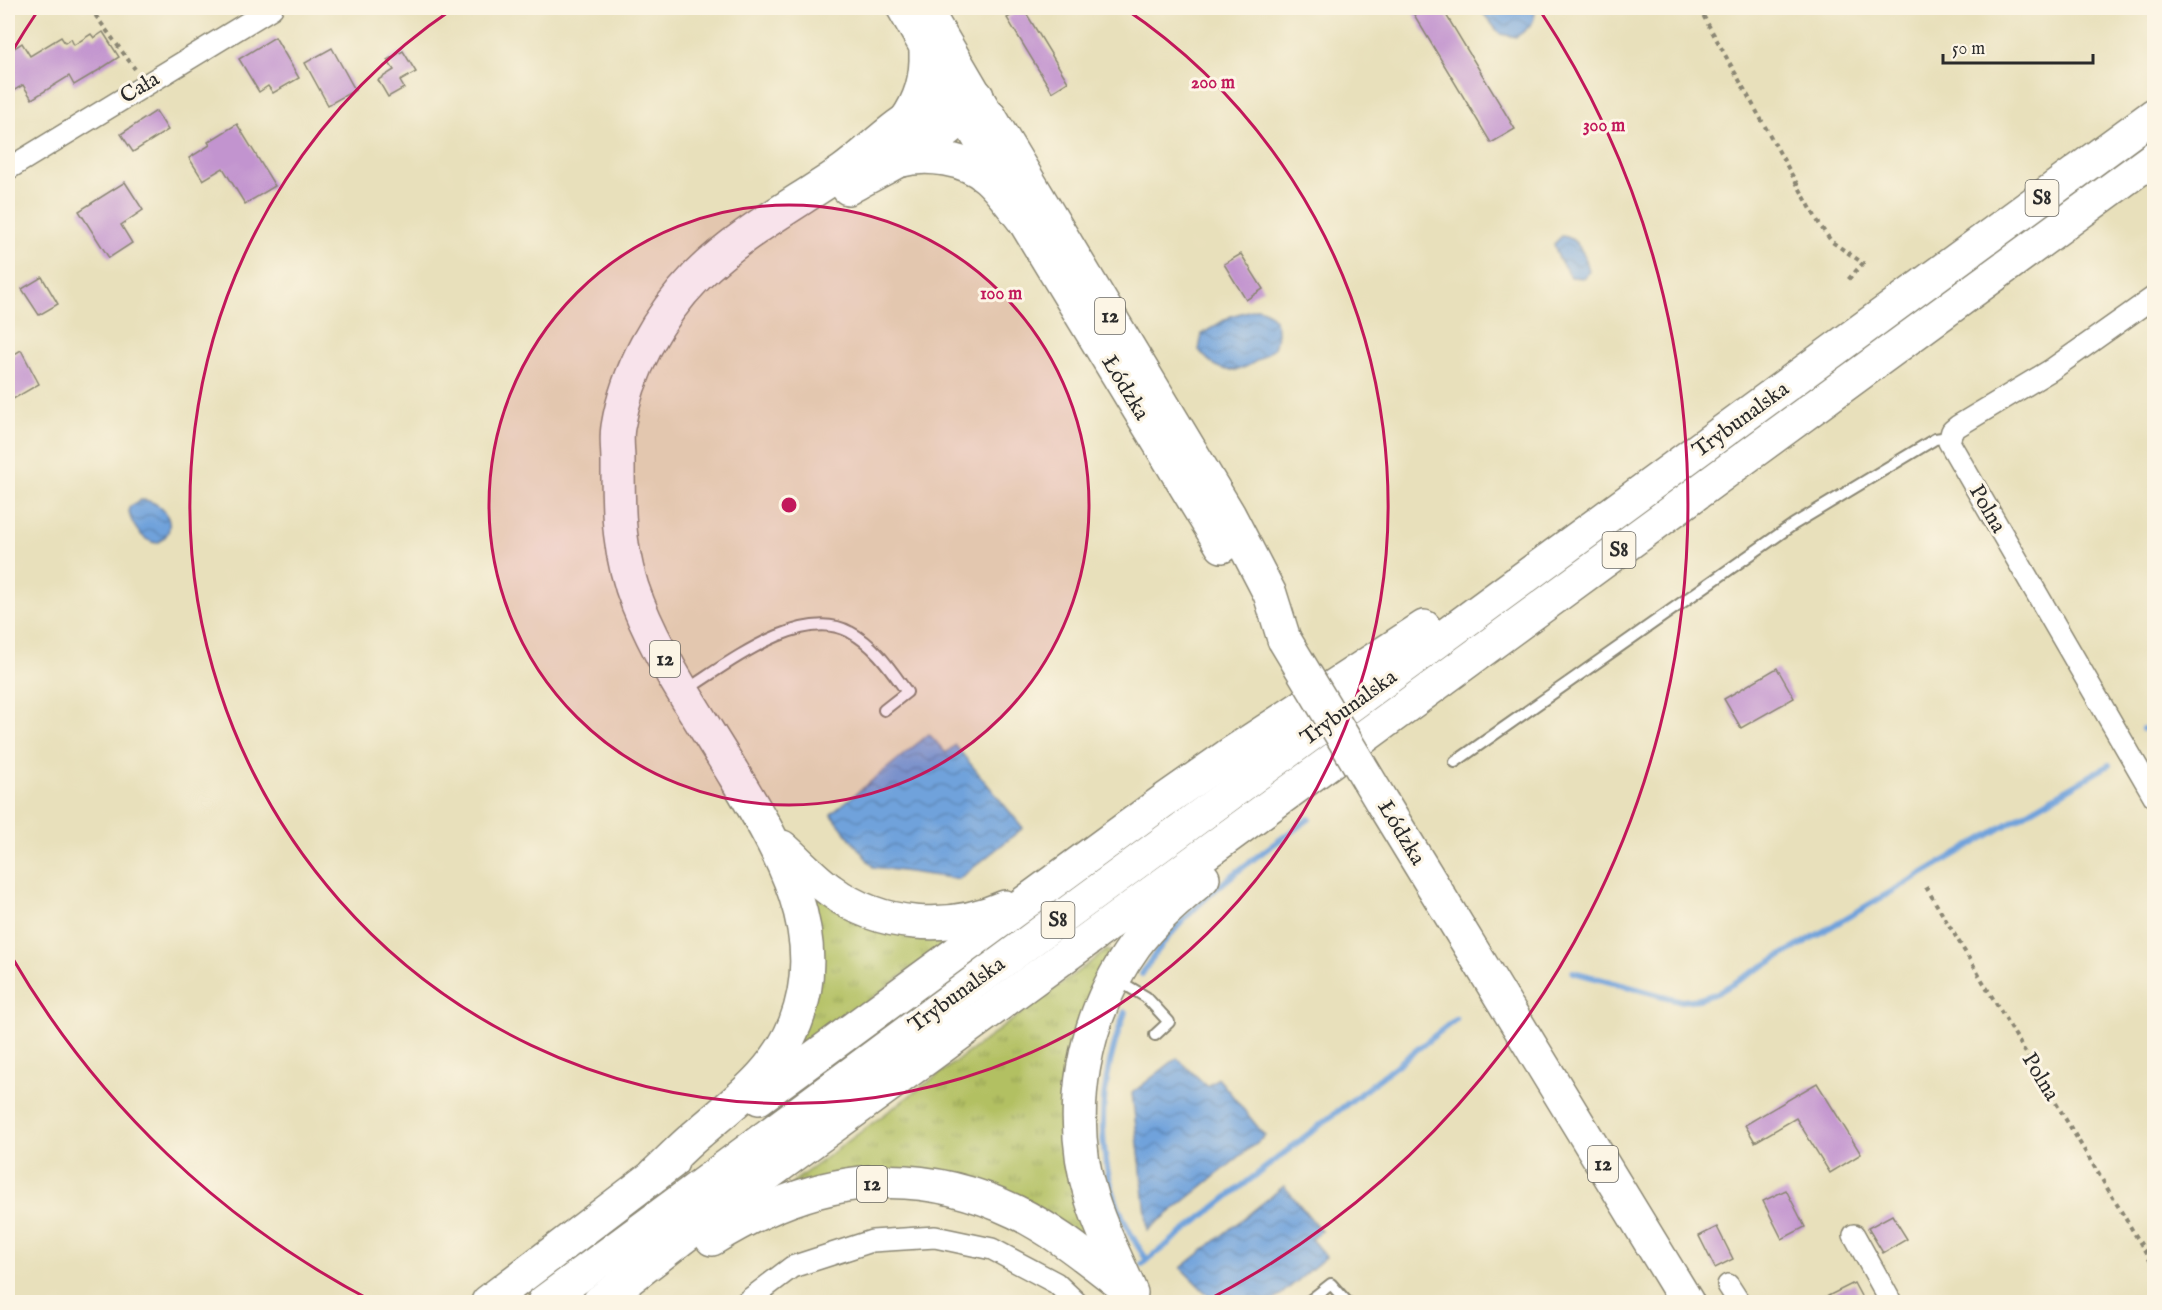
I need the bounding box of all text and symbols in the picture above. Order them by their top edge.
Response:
scale bar [1943,27,2093,65]
text: 50 m [1952,38,1985,61]
street label: Cała [115,65,165,111]
text: 200 m [1191,72,1235,95]
text: 300 m [1583,115,1625,138]
road number: S8 [2026,180,2058,216]
text: 100 m [980,283,1022,306]
road number: 12 [1095,298,1125,334]
street label: Łódzka [1095,350,1156,426]
street label: Trybunalska [1687,375,1795,464]
street label: Polna [1962,480,2012,539]
centre of rings [779,495,799,515]
road number: S8 [1602,532,1636,568]
road number: 12 [650,641,680,677]
street label: Trybunalska [1295,663,1403,752]
street label: Łódzka [1371,795,1432,871]
road number: S8 [1042,902,1074,938]
street label: Trybunalska [903,950,1011,1039]
street label: Polna [2015,1048,2065,1107]
road number: 12 [1588,1146,1618,1182]
road number: 12 [857,1166,887,1202]

